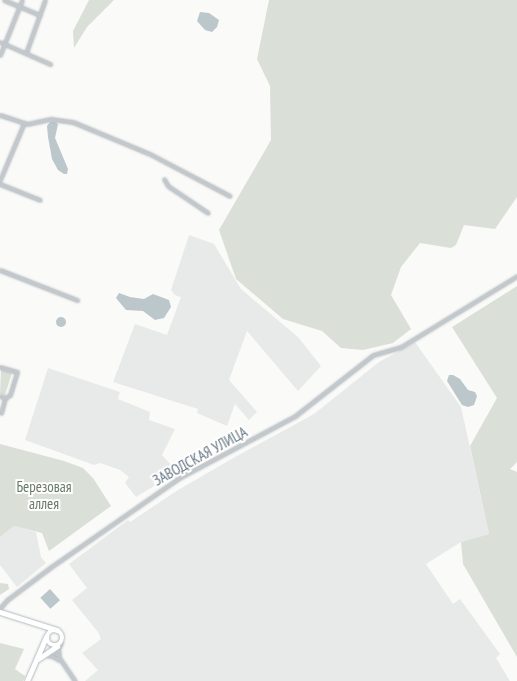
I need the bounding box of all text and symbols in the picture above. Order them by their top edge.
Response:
street label: ЗАВОДСКАЯ УЛИЦА [150,423,250,489]
park label: Березовая аллея [16,477,72,512]

